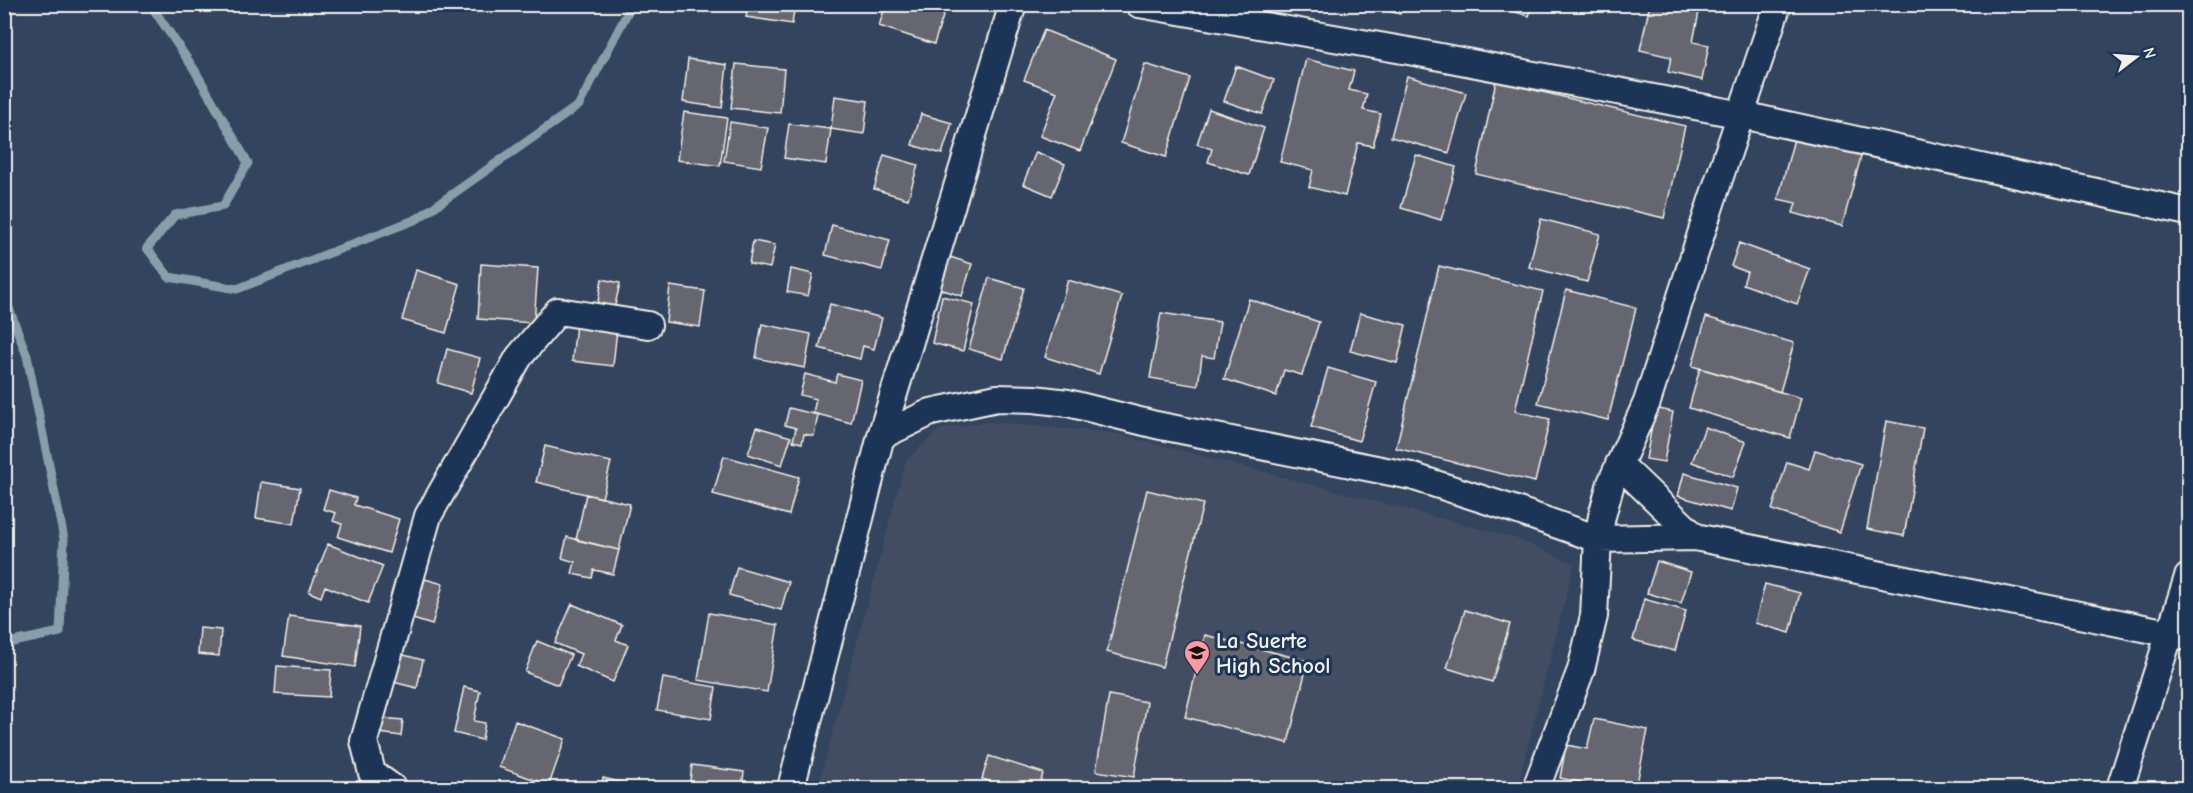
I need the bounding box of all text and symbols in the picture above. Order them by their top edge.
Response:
north arrow [2106,27,2166,87]
text: N [2139,45,2160,61]
place label: La Suerte High School [1216,628,1330,679]
school or university icon: La Suerte High School [1182,638,1212,676]

